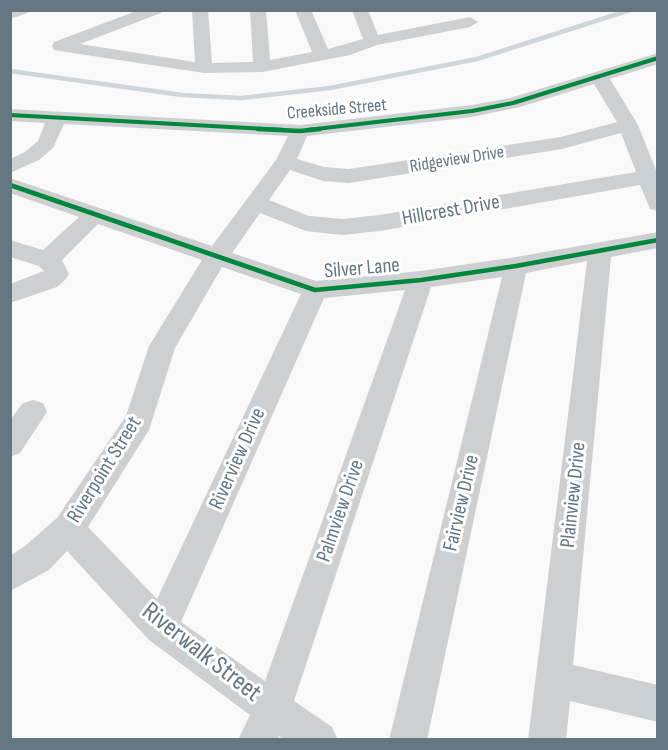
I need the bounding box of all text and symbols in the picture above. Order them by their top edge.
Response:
street label: Creekside Street [286,95,388,125]
street label: Ridgeview Drive [408,142,506,178]
street label: Hillcrest Drive [400,190,502,232]
street label: Silver Lane [323,253,401,285]
street label: Riverview Drive [204,404,272,514]
street label: Riverpoint Street [62,412,148,528]
street label: Plainview Drive [556,441,592,549]
street label: Fairview Drive [439,452,485,554]
street label: Palmview Drive [312,457,370,565]
street label: Riverwalk Street [135,597,267,709]

